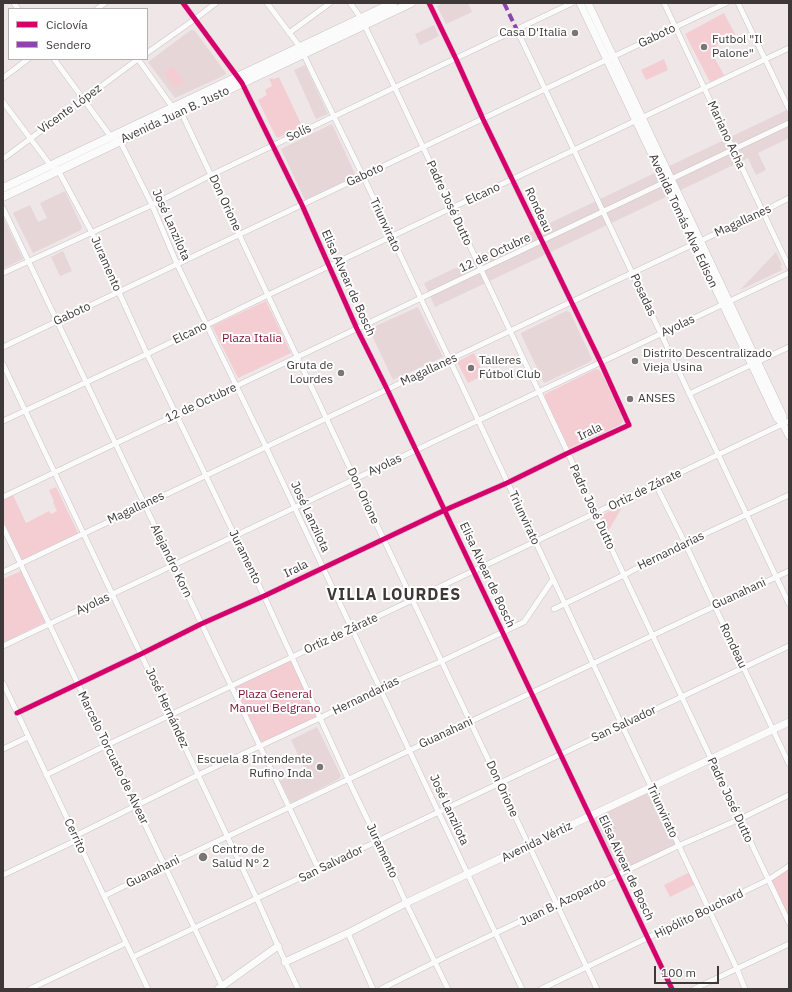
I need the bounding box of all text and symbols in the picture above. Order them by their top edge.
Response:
legend [8,8,148,60]
text: Ciclovía [46,17,88,32]
street label: Gaboto [636,21,678,51]
place label: Casa D'Italia [499,26,567,40]
marker: Casa D'Italia [570,28,580,38]
place label: Futbol "Il Palone" [712,33,762,61]
text: Sendero [46,37,91,52]
marker: Futbol "Il Palone" [699,42,709,52]
street label: Vicente López [35,81,105,137]
street label: Avenida Juan B. Justo [118,84,232,146]
street label: Mariano Acha [704,99,748,171]
street label: Solís [284,121,314,145]
street label: Avenida Tomás Alva Edison [646,152,720,290]
street label: Padre José Dutto [423,158,475,248]
street label: Gaboto [344,160,386,190]
street label: Don Orione [206,173,244,233]
street label: Elcano [464,180,502,208]
street label: Rondeau [521,185,555,235]
street label: José Lanzilota [149,187,193,263]
street label: Triunvirato [366,196,404,254]
street label: Magallanes [712,202,774,240]
street label: Elisa Alvear de Bosch [318,228,378,338]
street label: 12 de Octubre [457,230,533,276]
street label: Juramento [88,234,124,294]
street label: Posadas [627,271,659,319]
street label: Gaboto [51,299,93,329]
street label: Ayolas [659,312,697,340]
street label: Elcano [171,319,209,347]
park label: Plaza Italia [222,332,282,346]
place label: Distrito Descentralizado Vieja Usina [643,347,772,375]
street label: Magallanes [398,351,460,389]
place label: Talleres Fútbol Club [479,354,541,382]
marker: Distrito Descentralizado Vieja Usina [630,356,640,366]
place label: Gruta de Lourdes [286,359,333,387]
marker: Talleres Fútbol Club [466,363,476,373]
marker: Gruta de Lourdes [336,368,346,378]
street label: 12 de Octubre [163,380,239,426]
place label: ANSES [638,392,675,406]
marker: ANSES [625,394,635,404]
street label: Irala [576,420,604,444]
street label: Ayolas [366,451,404,479]
street label: Padre José Dutto [566,462,618,552]
street label: Don Orione [344,466,382,526]
street label: Ortiz de Zárate [606,466,684,514]
street label: José Lanzilota [287,479,333,555]
street label: Magallanes [105,489,167,527]
street label: Triunvirato [505,489,543,547]
street label: Elisa Alvear de Bosch [456,520,518,630]
street label: Alejandro Korn [147,522,195,600]
street label: Juramento [226,528,264,586]
street label: Hernandarias [635,529,707,573]
street label: Irala [282,557,310,581]
street label: Guanahani [710,575,768,613]
district label: VILLA LOURDES [327,585,461,605]
street label: Ayolas [74,590,112,618]
street label: Ortiz de Zárate [302,611,380,657]
street label: Rondeau [716,621,750,671]
street label: José Hernández [142,666,192,750]
street label: Hernandarias [330,674,402,718]
park label: Plaza General Manuel Belgrano [230,688,320,716]
street label: Marcelo Torcuato de Alvear [74,689,152,827]
street label: San Salvador [589,703,659,745]
street label: Guanahani [417,714,475,752]
place label: Escuela 8 Intendente Rufino Inda [197,753,312,781]
street label: Padre José Dutto [704,755,756,845]
street label: Don Orione [483,759,521,819]
marker: Escuela 8 Intendente Rufino Inda [315,762,325,772]
street label: José Lanzilota [426,772,472,848]
street label: Triunvirato [643,782,681,840]
street label: Elisa Alvear de Bosch [595,813,657,923]
street label: Cerrito [61,816,89,856]
street label: Avenida Vértiz [499,819,575,865]
street label: Juramento [363,821,401,881]
street label: San Salvador [296,842,366,886]
place label: Centro de Salud N° 2 [212,843,269,871]
marker: Centro de Salud N° 2 [197,851,209,863]
street label: Guanahani [124,853,182,891]
street label: Juan B. Azopardo [518,875,608,929]
street label: Hipólito Bouchard [652,886,746,942]
scale bar [656,958,721,984]
text: 100 m [661,965,696,980]

